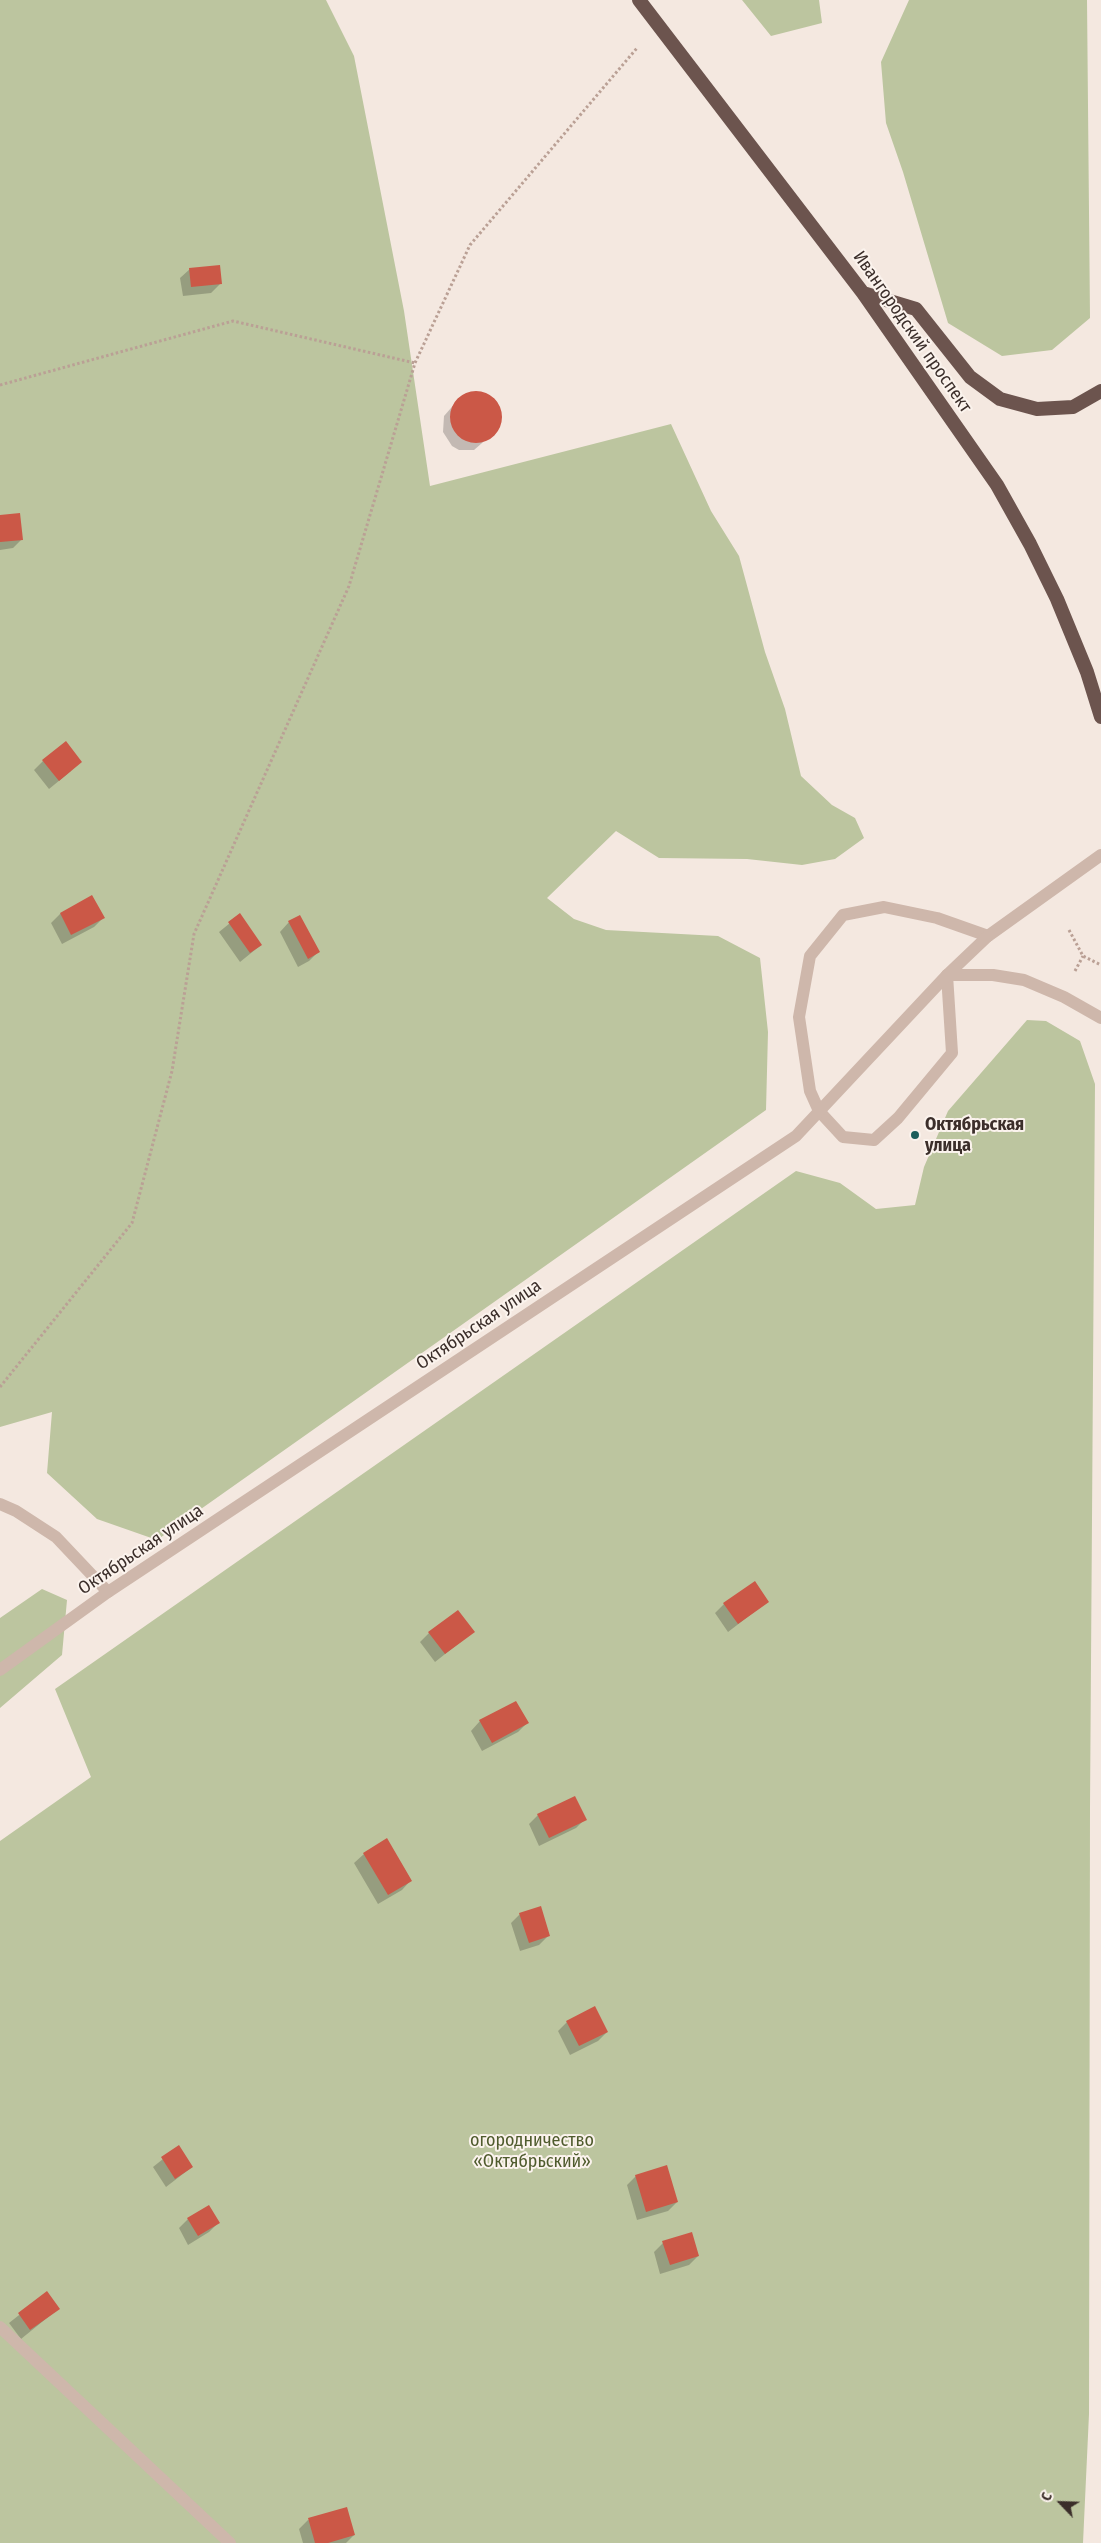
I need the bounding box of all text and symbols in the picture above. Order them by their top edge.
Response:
street label: Ивангородский проспект [848,247,976,417]
place label: Октябрьская улица [925,1114,1024,1156]
marker: Октябрьская улица [909,1129,921,1141]
street label: Октябрьская улица [413,1275,545,1375]
street label: Октябрьская улица [75,1500,207,1600]
park label: огородничество «Октябрьский» [470,2130,594,2172]
north arrow [1036,2478,1086,2528]
text: С [1038,2490,1056,2504]

